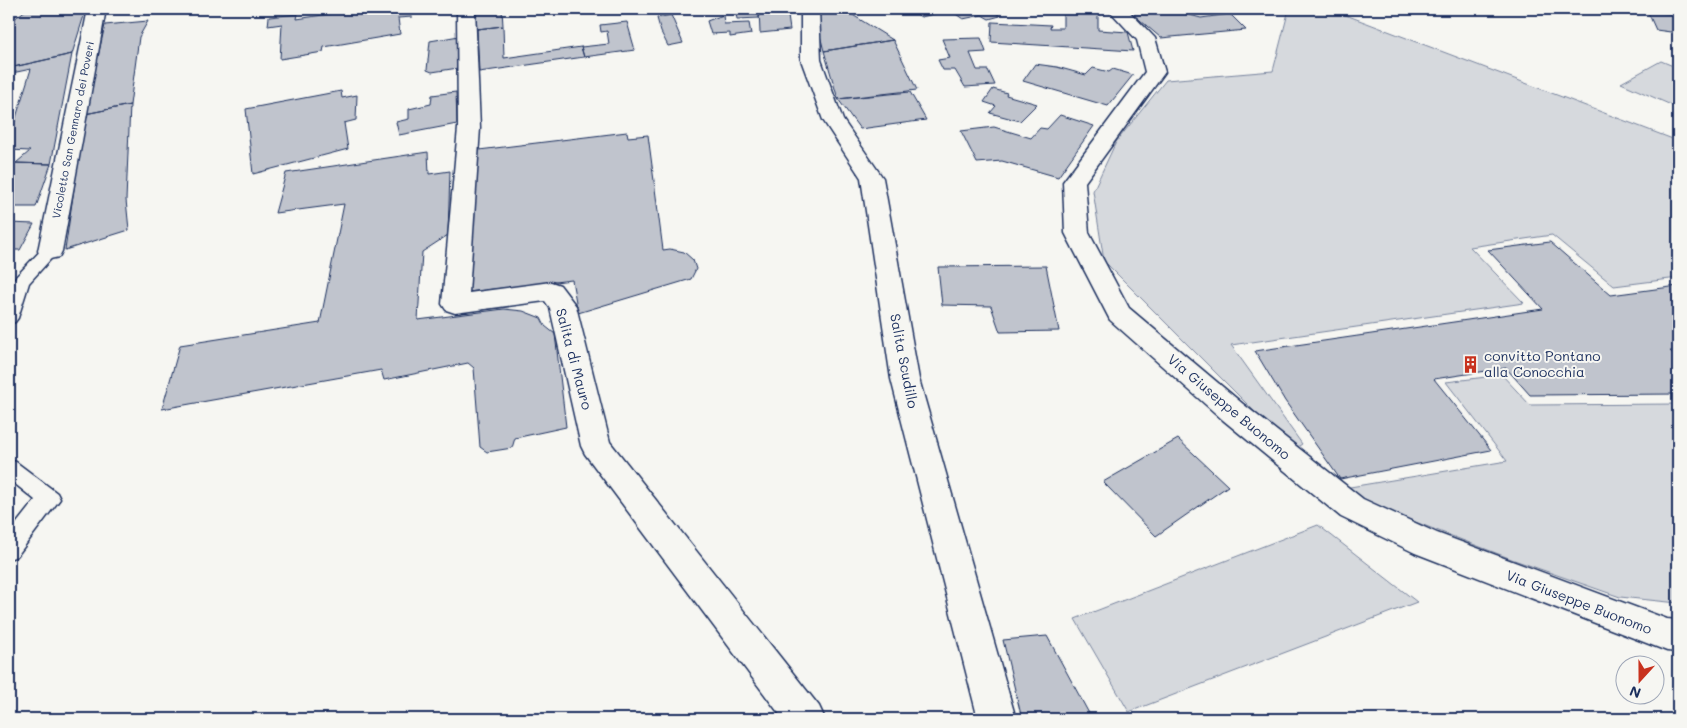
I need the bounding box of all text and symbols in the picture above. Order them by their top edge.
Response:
street label: Vicoletto San Gennaro dei Poveri [48,40,97,220]
street label: Salita di Mauro [552,306,597,412]
street label: Salita Scudillo [886,312,923,410]
place label: convitto Pontano alla Conocchia [1484,346,1601,381]
street label: Via Giuseppe Buonomo [1164,350,1295,464]
building icon: convitto Pontano alla Conocchia [1460,354,1480,374]
street label: Via Giuseppe Buonomo [1503,565,1655,638]
north arrow [1614,656,1664,706]
text: N [1627,682,1644,703]

